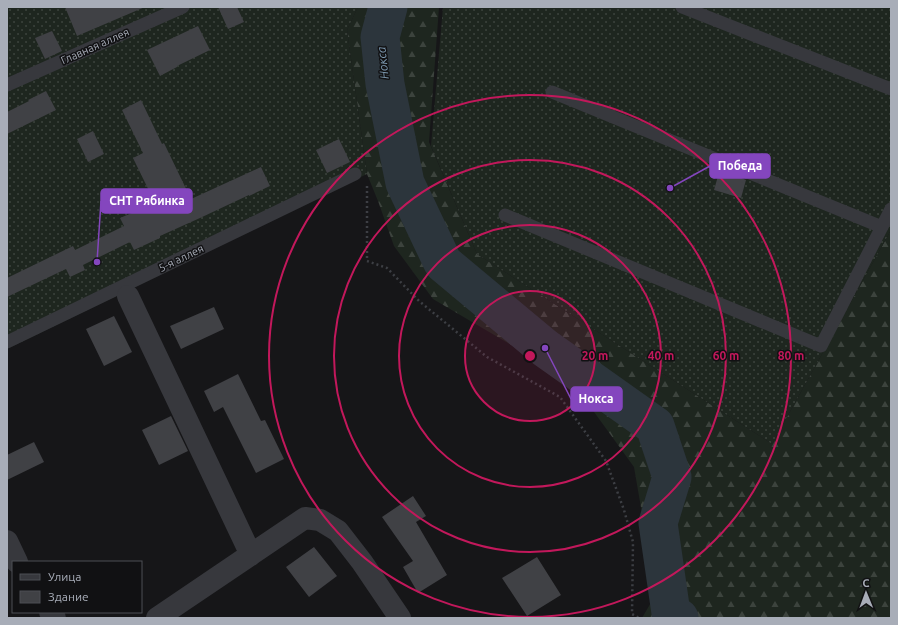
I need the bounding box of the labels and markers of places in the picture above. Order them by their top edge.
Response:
callout: Победа [710,154,770,178]
callout: СНТ Рябинка [101,189,192,213]
centre of rings [523,349,537,363]
callout: Нокса [571,387,622,411]

